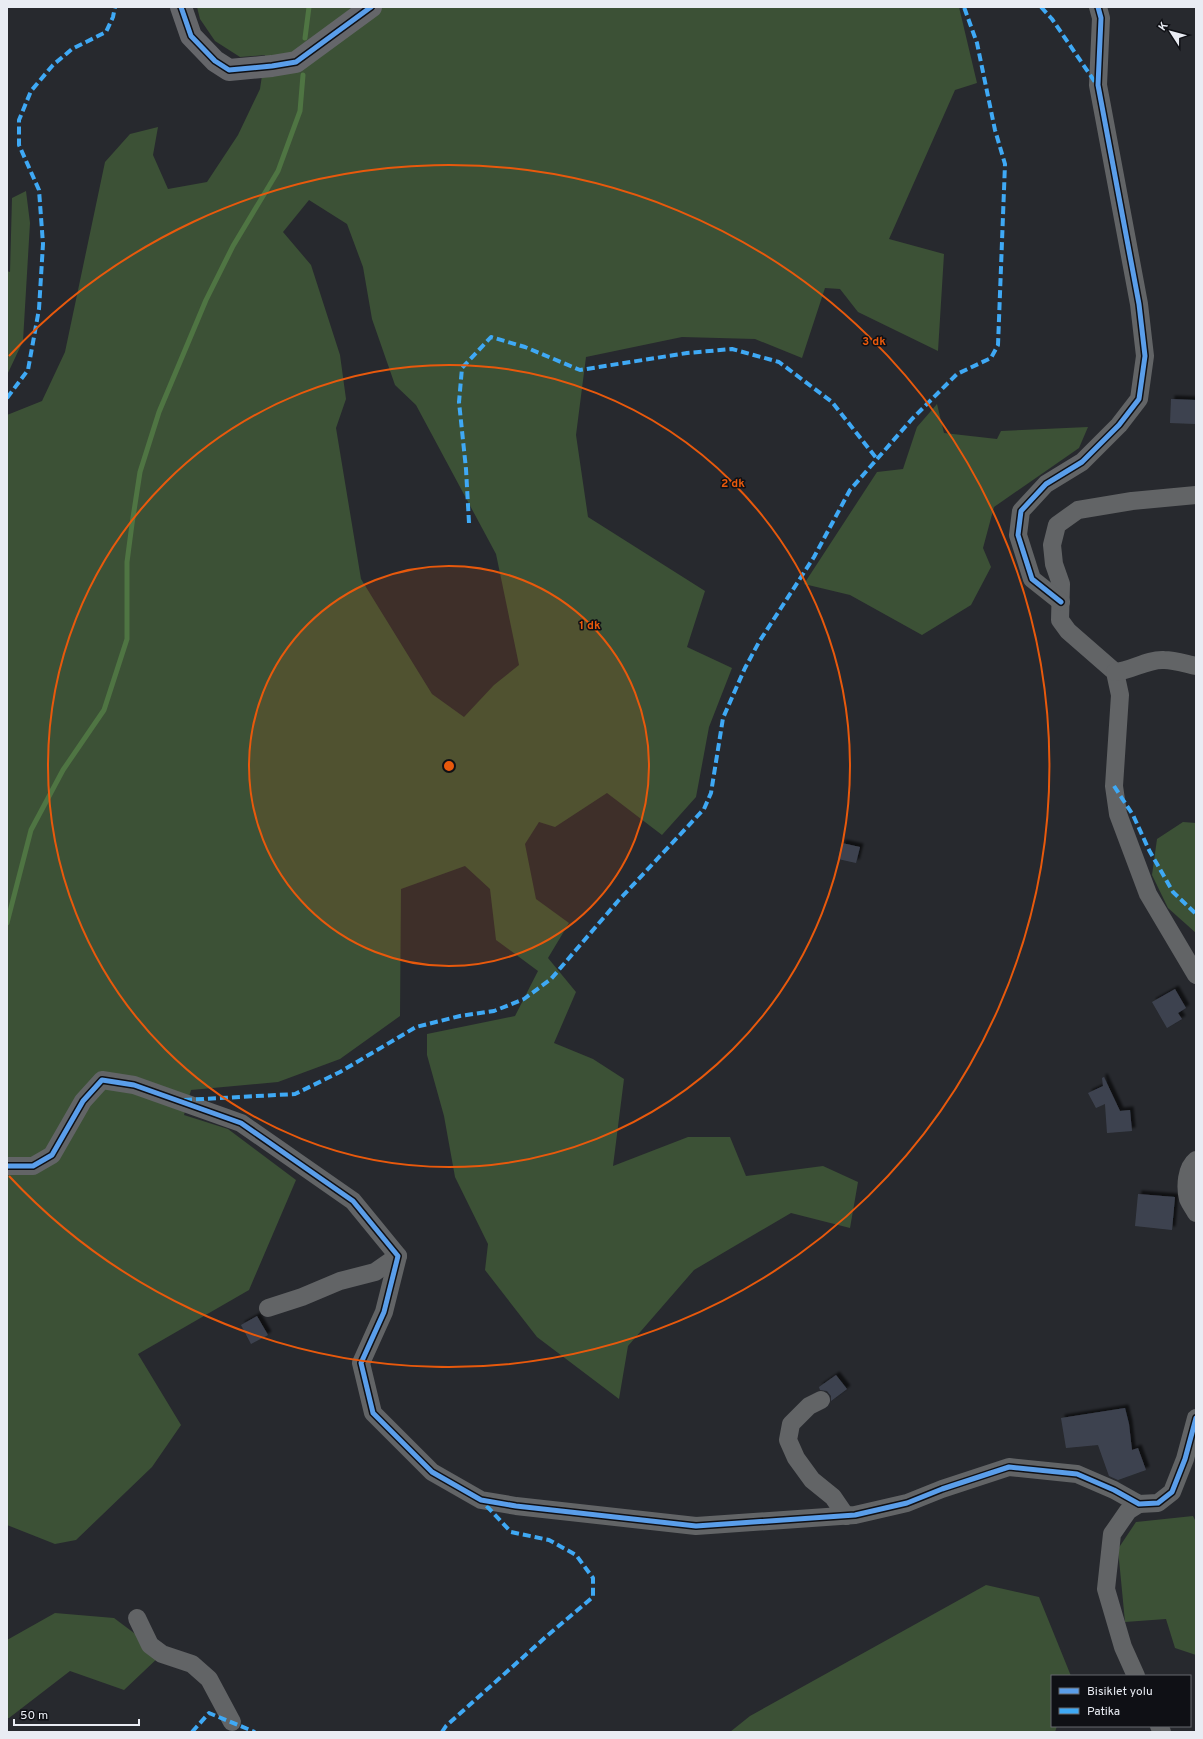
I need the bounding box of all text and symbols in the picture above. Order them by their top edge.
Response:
north arrow [1151,12,1191,52]
text: K [1156,19,1172,34]
text: 3 dk [862,334,886,350]
text: 2 dk [721,476,745,492]
text: 1 dk [579,618,601,634]
centre of rings [442,759,456,773]
legend [1051,1675,1191,1727]
text: Bisiklet yolu [1087,1684,1153,1700]
scale bar [14,1701,139,1727]
text: Patika [1087,1704,1120,1720]
text: 50 m [20,1708,48,1724]

